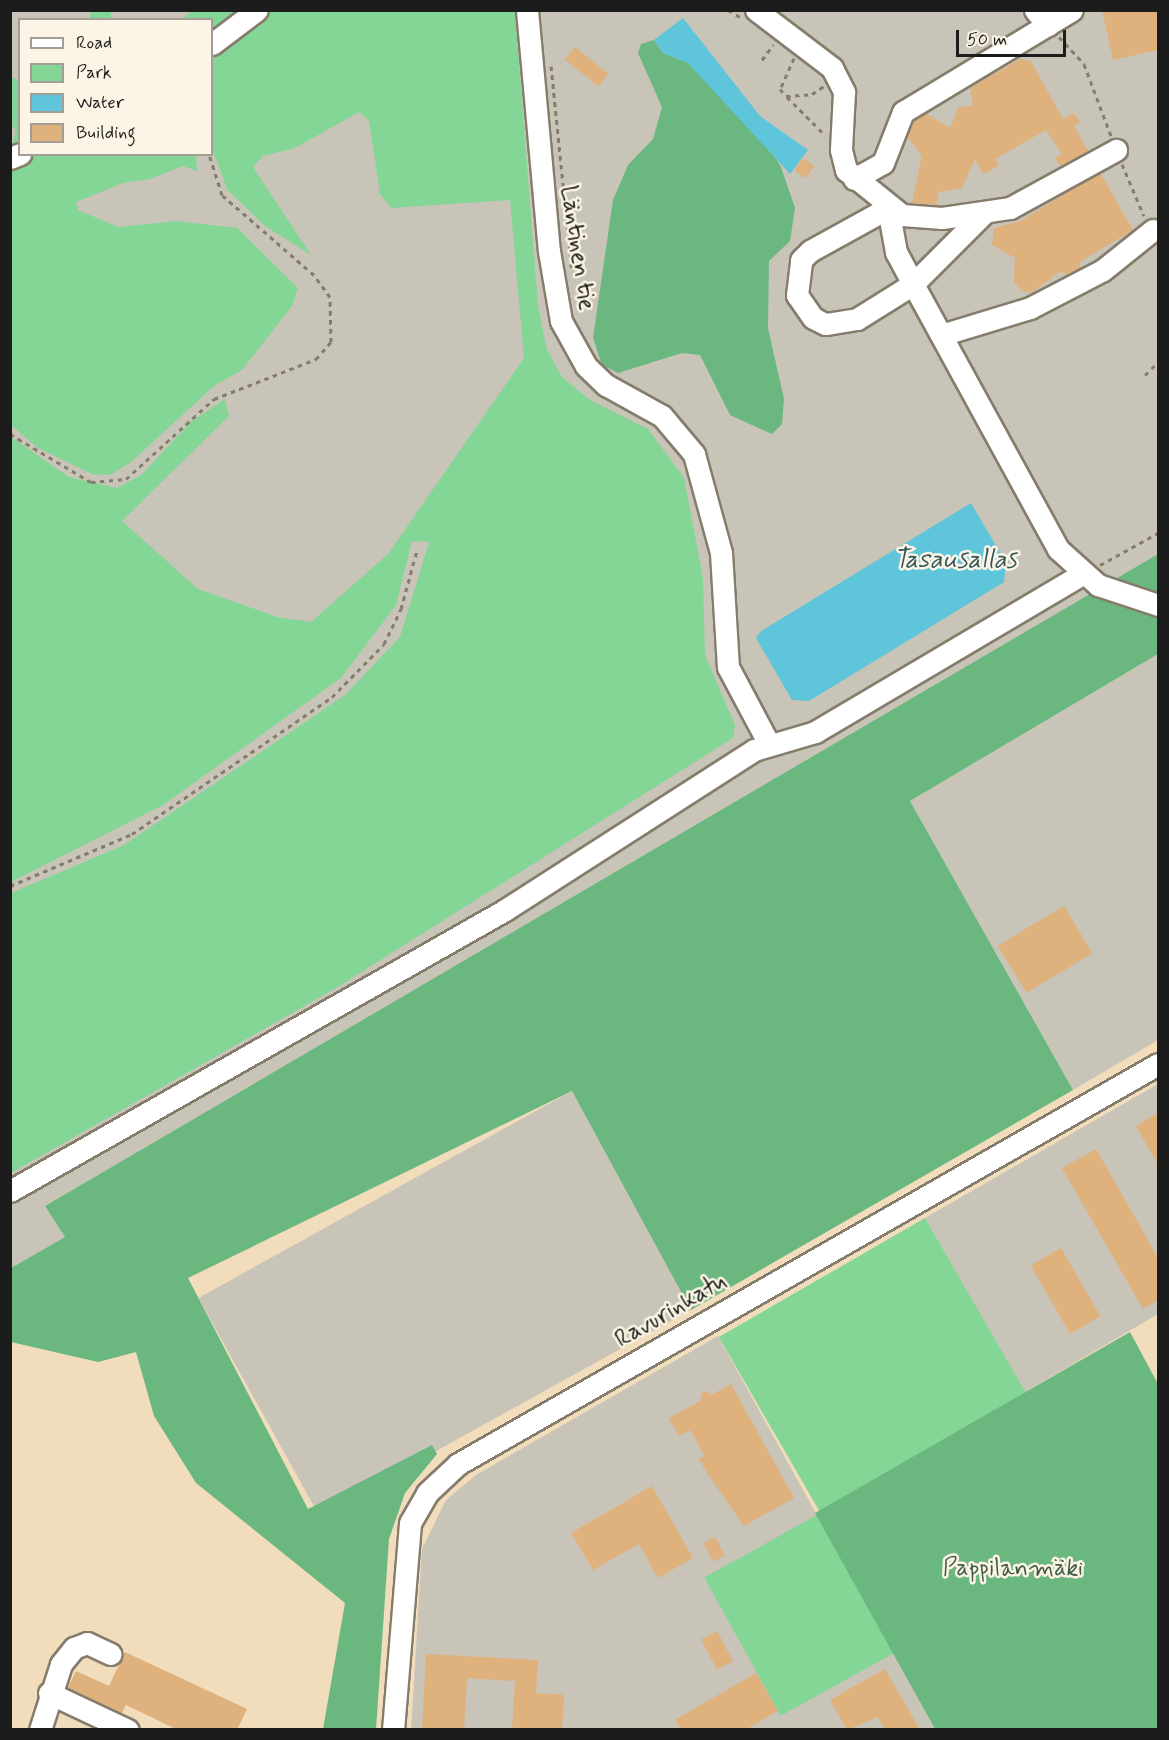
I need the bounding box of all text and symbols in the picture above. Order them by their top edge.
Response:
legend [18,18,213,156]
scale bar [959,18,1068,56]
text: 50 m [967,28,1007,52]
text: Road [76,31,112,55]
text: Park [76,61,112,85]
text: Water [76,91,124,115]
text: Building [76,121,136,145]
street label: Läntinen tie [553,184,601,312]
water label: Tasausallas [893,545,1017,577]
street label: Ravurinkatu [610,1268,732,1354]
park label: Pappilanmäki [943,1555,1083,1583]

